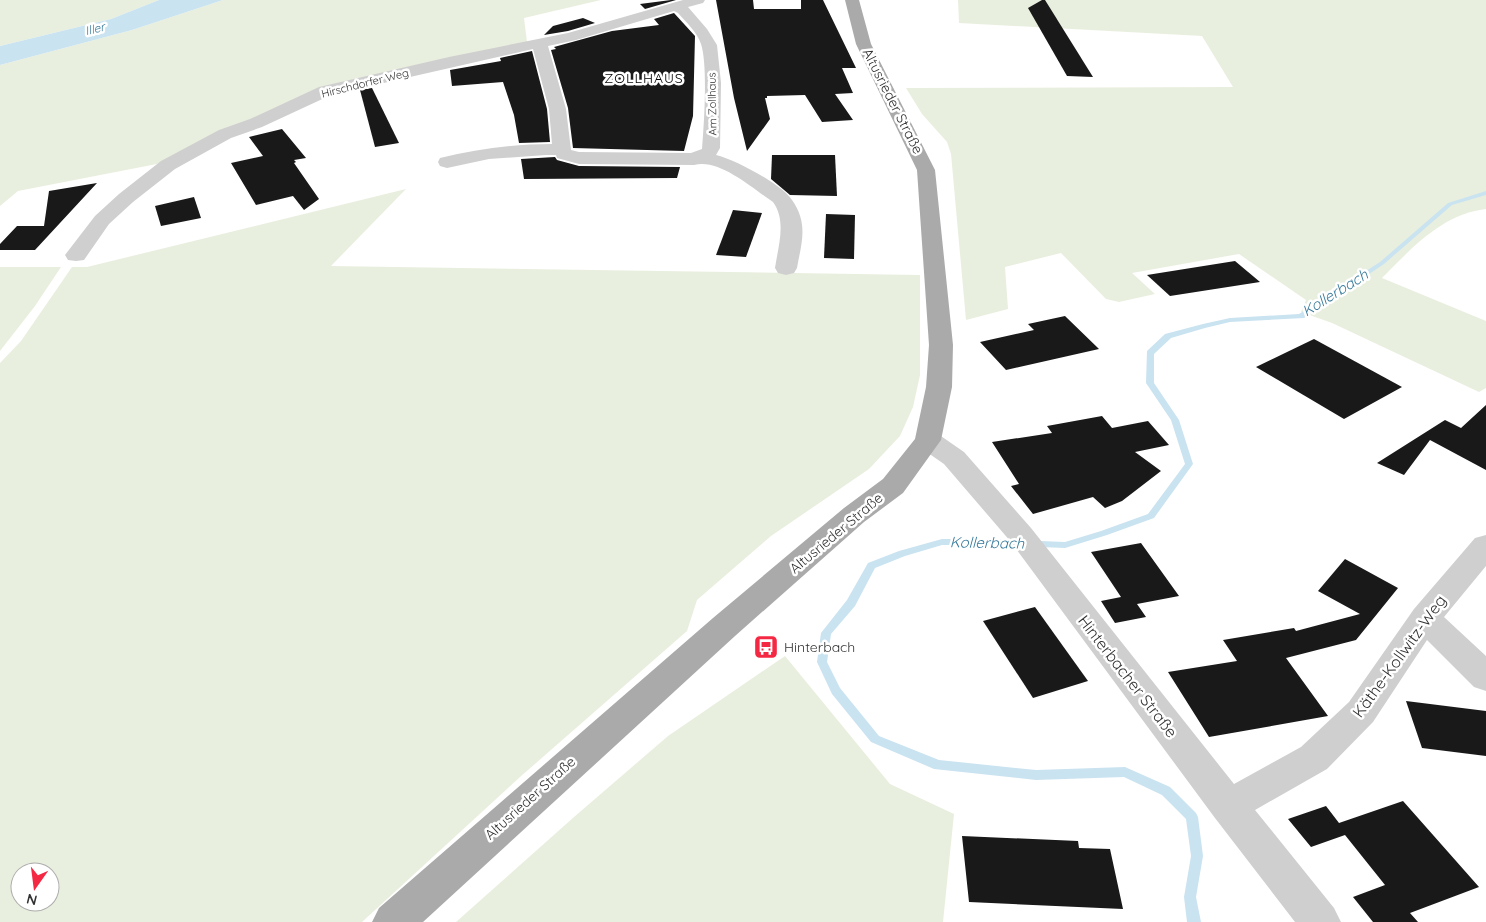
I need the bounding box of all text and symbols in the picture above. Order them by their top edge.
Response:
water label: Iller [83,19,108,38]
street label: Altusrieder Straße [859,45,927,157]
street label: Hirschdorfer Weg [320,65,410,101]
district label: ZOLLHAUS [604,69,684,87]
street label: Am Zollhaus [704,72,720,136]
water label: Kollerbach [1298,265,1372,320]
street label: Altusrieder Straße [786,489,886,577]
water label: Kollerbach [950,532,1025,553]
street label: Käthe-Kollwitz-Weg [1348,591,1450,721]
street label: Hinterbacher Straße [1074,611,1182,741]
bus stop icon: Hinterbach [753,634,779,660]
place label: Hinterbach [784,638,855,656]
street label: Altusrieder Straße [481,752,579,844]
north arrow [10,862,60,912]
text: N [25,890,39,910]

